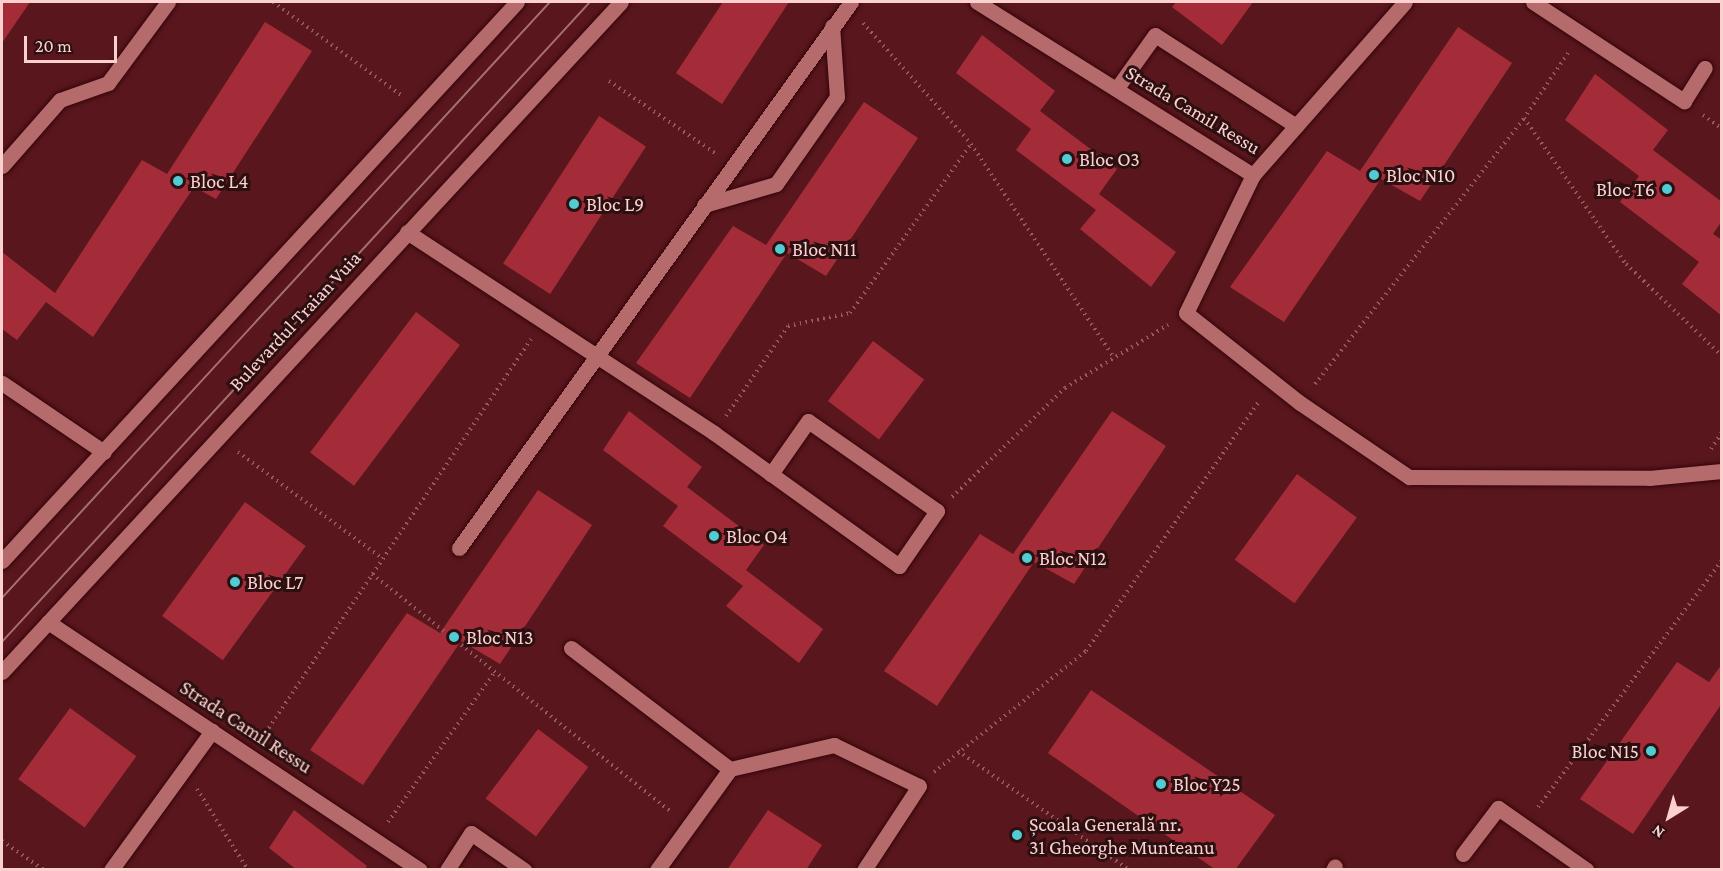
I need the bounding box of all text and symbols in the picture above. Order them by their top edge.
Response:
scale bar [27,24,120,62]
text: 20 m [35,36,72,56]
street label: Strada Camil Ressu [1121,60,1265,160]
place label: Bloc O3 [1079,147,1140,171]
marker: Bloc O3 [1060,152,1074,166]
place label: Bloc N10 [1386,163,1455,187]
marker: Bloc N10 [1367,168,1381,182]
place label: Bloc L4 [190,169,248,193]
marker: Bloc L4 [171,174,185,188]
place label: Bloc T6 [1596,177,1655,201]
marker: Bloc T6 [1660,182,1674,196]
place label: Bloc L9 [586,192,644,216]
marker: Bloc L9 [567,197,581,211]
place label: Bloc N11 [792,237,857,261]
marker: Bloc N11 [773,242,787,256]
street label: Bulevardul Traian Vuia [224,246,366,396]
place label: Bloc O4 [726,524,788,548]
marker: Bloc O4 [707,529,721,543]
place label: Bloc N12 [1039,546,1106,570]
marker: Bloc N12 [1020,551,1034,565]
place label: Bloc L7 [247,570,304,594]
marker: Bloc L7 [228,575,242,589]
place label: Bloc N13 [466,625,533,649]
marker: Bloc N13 [447,630,461,644]
street label: Strada Camil Ressu [175,675,317,779]
place label: Bloc N15 [1572,739,1639,763]
marker: Bloc N15 [1644,744,1658,758]
place label: Bloc Y25 [1173,772,1241,796]
marker: Bloc Y25 [1154,777,1168,791]
north arrow [1639,787,1699,847]
place label: Școala Generală nr. 31 Gheorghe Munteanu [1029,812,1215,859]
text: N [1648,822,1667,842]
marker: Școala Generală nr. 31 Gheorghe Munteanu [1010,828,1024,842]

